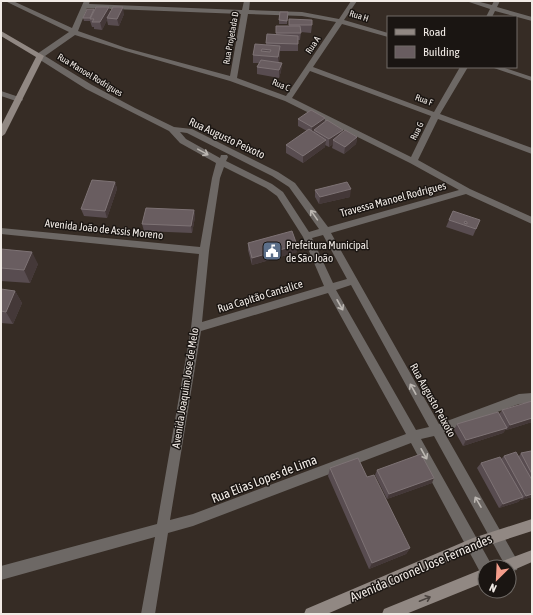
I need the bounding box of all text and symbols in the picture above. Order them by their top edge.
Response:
street label: Rua H [348,8,370,24]
street label: Rua Projetada D [221,11,241,65]
legend [387,16,517,68]
text: Road [423,25,446,39]
street label: Rua A [304,34,323,56]
text: Building [423,45,461,59]
street label: Rua Manoel Rodrigues [56,52,124,98]
street label: Rua C [271,77,291,93]
street label: Rua F [414,92,434,108]
street label: Rua Augusto Peixoto [187,115,267,161]
street label: Rua G [408,120,426,142]
one-way arrow [197,149,209,157]
street label: Travessa Manoel Rodrigues [339,179,447,219]
one-way arrow [310,210,318,221]
street label: Avenida João de Assis Moreno [44,217,164,241]
place label: Prefeitura Municipal de São João [286,239,369,264]
public building icon: Prefeitura Municipal de São João [261,240,283,262]
street label: Rua Capitão Cantalice [216,277,304,315]
one-way arrow [336,298,344,310]
street label: Avenida Joaquim Jose de Melo [170,327,200,449]
street label: Rua Augusto Peixoto [408,361,458,439]
one-way arrow [409,383,416,395]
one-way arrow [421,448,429,460]
street label: Rua Elias Lopes de Lima [209,452,319,506]
one-way arrow [473,496,481,508]
street label: Avenida Coronel Jose Fernandes [348,531,495,605]
north arrow [477,559,517,599]
text: N [488,581,498,595]
one-way arrow [418,595,430,603]

